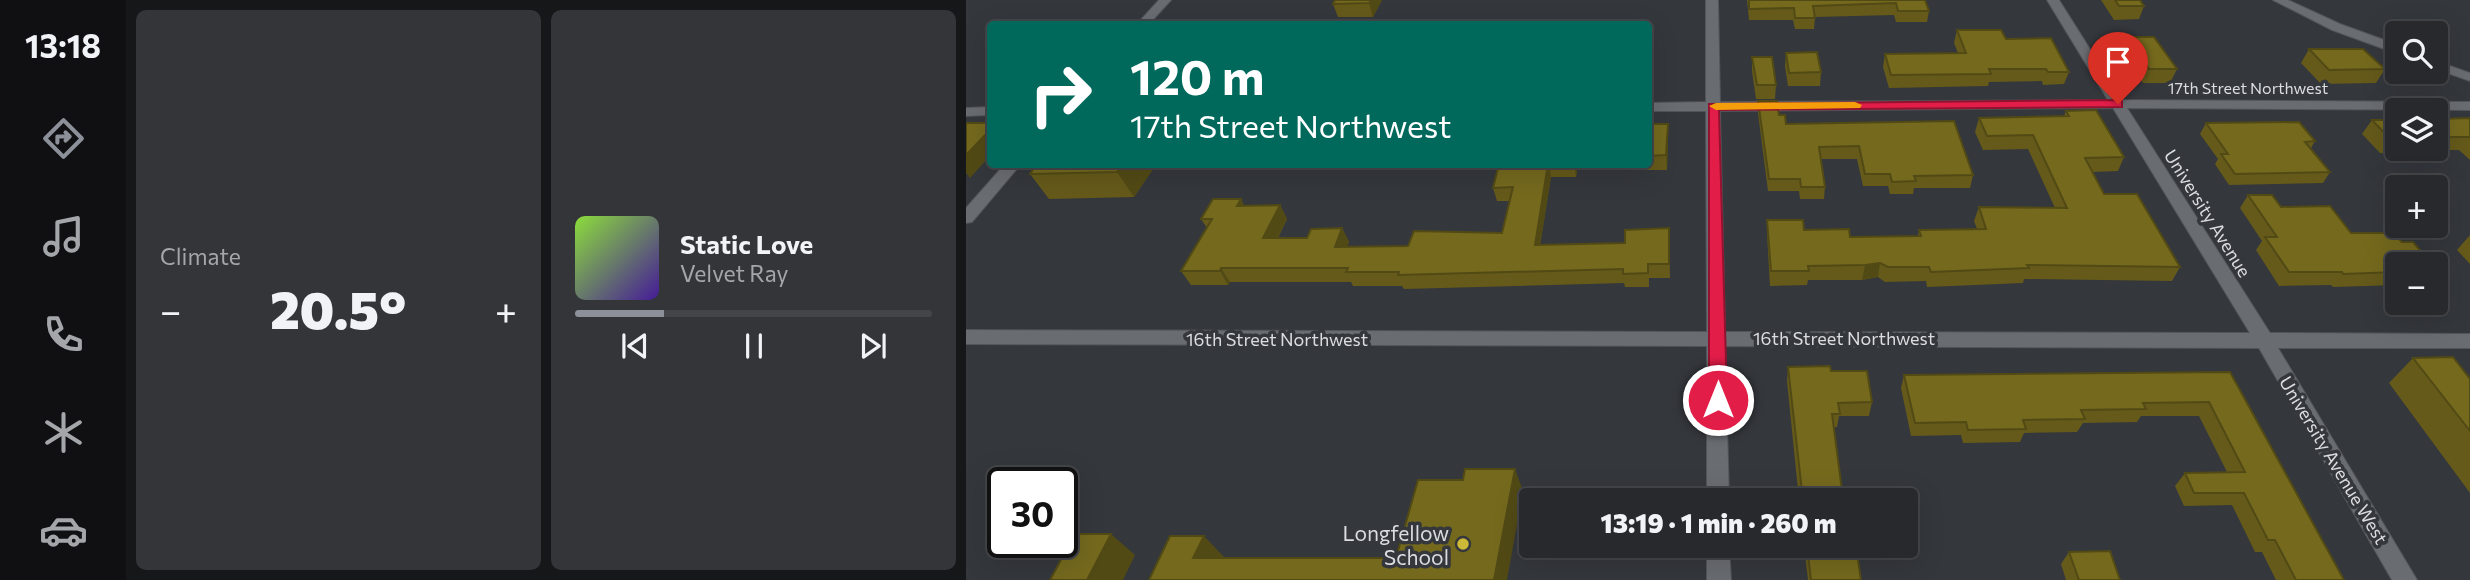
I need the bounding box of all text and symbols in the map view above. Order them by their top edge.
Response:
map controls [2385,21,2448,315]
button: search [2385,21,2448,84]
text: 13:18 [25,25,101,65]
pin [2088,32,2148,104]
icon: arrive [2099,43,2137,81]
text: 120 m [1130,45,1264,105]
icon: right [1015,49,1106,140]
street label: 17th Street Northwest [2168,78,2329,97]
button: layers [2385,98,2448,161]
text: 17th Street Northwest [1130,105,1451,145]
icon: directions [39,114,88,163]
street label: University Avenue [2160,145,2256,281]
button: + [2385,175,2448,238]
icon: music [39,212,88,261]
text: Static Love [680,228,813,259]
text: Climate [160,242,241,270]
button: − [2385,252,2448,315]
text: Velvet Ray [680,259,788,287]
text: 20.5° [270,276,406,340]
text: − [160,286,182,333]
text: + [495,286,517,333]
icon: phone [39,310,88,359]
icon: previous [616,327,654,365]
icon: pause [735,327,773,365]
icon: next [854,327,892,365]
street label: 16th Street Northwest [1753,327,1935,349]
street label: 16th Street Northwest [1186,328,1368,350]
position arrow [1681,363,1755,437]
street label: University Avenue West [2275,372,2393,548]
icon: climate [39,408,88,457]
speed limit sign: 30 [987,467,1078,558]
icon: car [39,506,88,555]
text: 13:19 · 1 min · 260 m [1601,507,1836,538]
place label: Longfellow School [1343,520,1449,569]
marker: Longfellow School [1455,536,1471,552]

